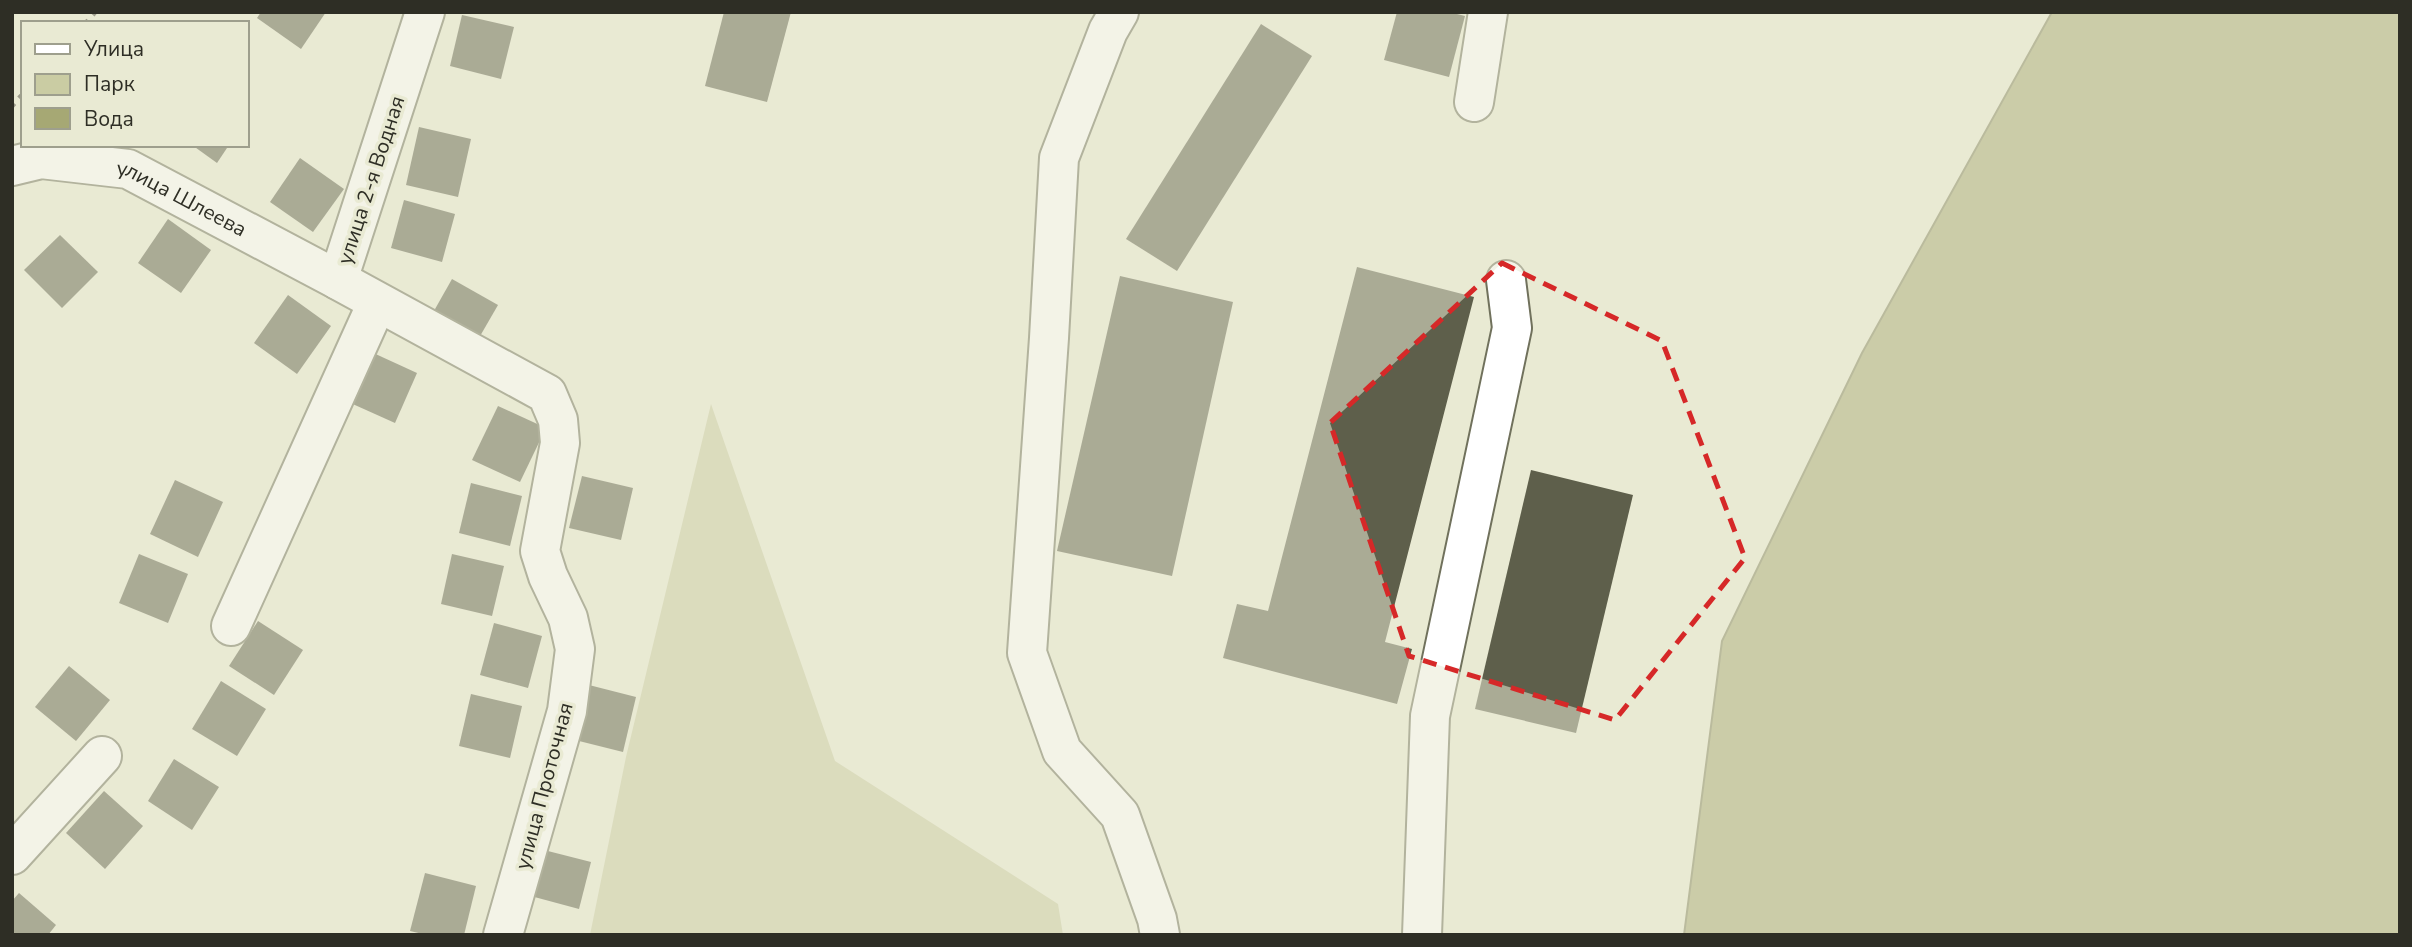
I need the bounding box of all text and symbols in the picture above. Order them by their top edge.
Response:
legend [21,21,248,147]
text: Улица [83,35,144,63]
text: Парк [84,70,136,98]
street label: улица 2-я Водная [331,92,411,268]
text: Вода [84,105,134,133]
street label: улица Шлеева [115,154,252,243]
street label: улица Проточная [508,699,580,873]

